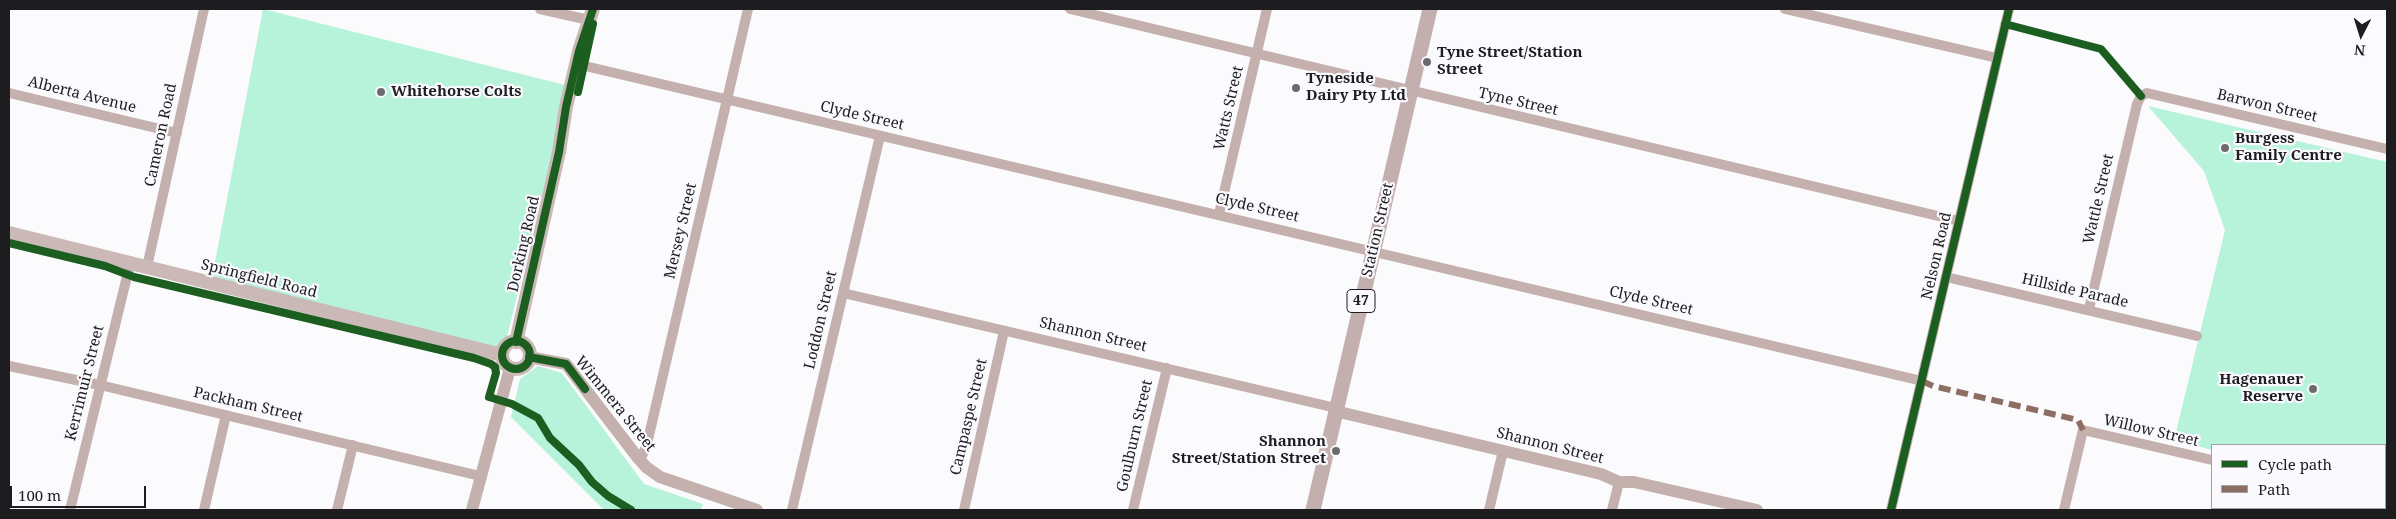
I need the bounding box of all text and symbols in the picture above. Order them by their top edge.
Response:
north arrow [2336,10,2386,60]
text: N [2353,40,2366,60]
place label: Tyne Street/Station Street [1437,44,1582,79]
marker: Tyne Street/Station Street [1421,56,1433,68]
street label: Watts Street [1211,64,1247,152]
place label: Tyneside Dairy Pty Ltd [1306,70,1406,105]
street label: Alberta Avenue [26,73,138,117]
street label: Cameron Road [141,82,181,188]
marker: Tyneside Dairy Pty Ltd [1290,82,1302,94]
place label: Whitehorse Colts [391,83,522,101]
street label: Tyne Street [1476,84,1560,120]
marker: Whitehorse Colts [375,86,387,98]
street label: Barwon Street [2215,86,2319,126]
street label: Clyde Street [818,98,906,134]
place label: Burgess Family Centre [2235,130,2342,165]
marker: Burgess Family Centre [2219,142,2231,154]
street label: Wattle Street [2080,152,2118,246]
street label: Mersey Street [661,181,701,281]
street label: Station Street [1358,181,1398,279]
street label: Clyde Street [1213,190,1301,226]
street label: Dorking Road [504,194,544,294]
street label: Nelson Road [1918,210,1956,302]
street label: Springfield Road [199,256,319,302]
street label: Loddon Street [801,269,841,371]
street label: Hillside Parade [2020,270,2130,312]
street label: Clyde Street [1607,283,1695,319]
road number: 47 [1347,290,1375,312]
street label: Shannon Street [1038,314,1148,356]
street label: Kerrimuir Street [62,323,108,443]
street label: Wimmera Street [571,353,659,455]
street label: Campaspe Street [947,357,991,477]
place label: Hagenauer Reserve [2219,371,2303,406]
street label: Goulburn Street [1113,378,1157,494]
marker: Hagenauer Reserve [2307,383,2319,395]
street label: Packham Street [192,384,304,426]
street label: Willow Street [2102,411,2200,451]
street label: Shannon Street [1495,424,1605,468]
place label: Shannon Street/Station Street [1172,433,1326,468]
legend [2211,444,2386,509]
marker: Shannon Street/Station Street [1330,445,1342,457]
text: Cycle path [2258,454,2332,474]
scale bar [12,476,149,508]
text: Path [2258,479,2290,499]
text: 100 m [18,485,61,505]

